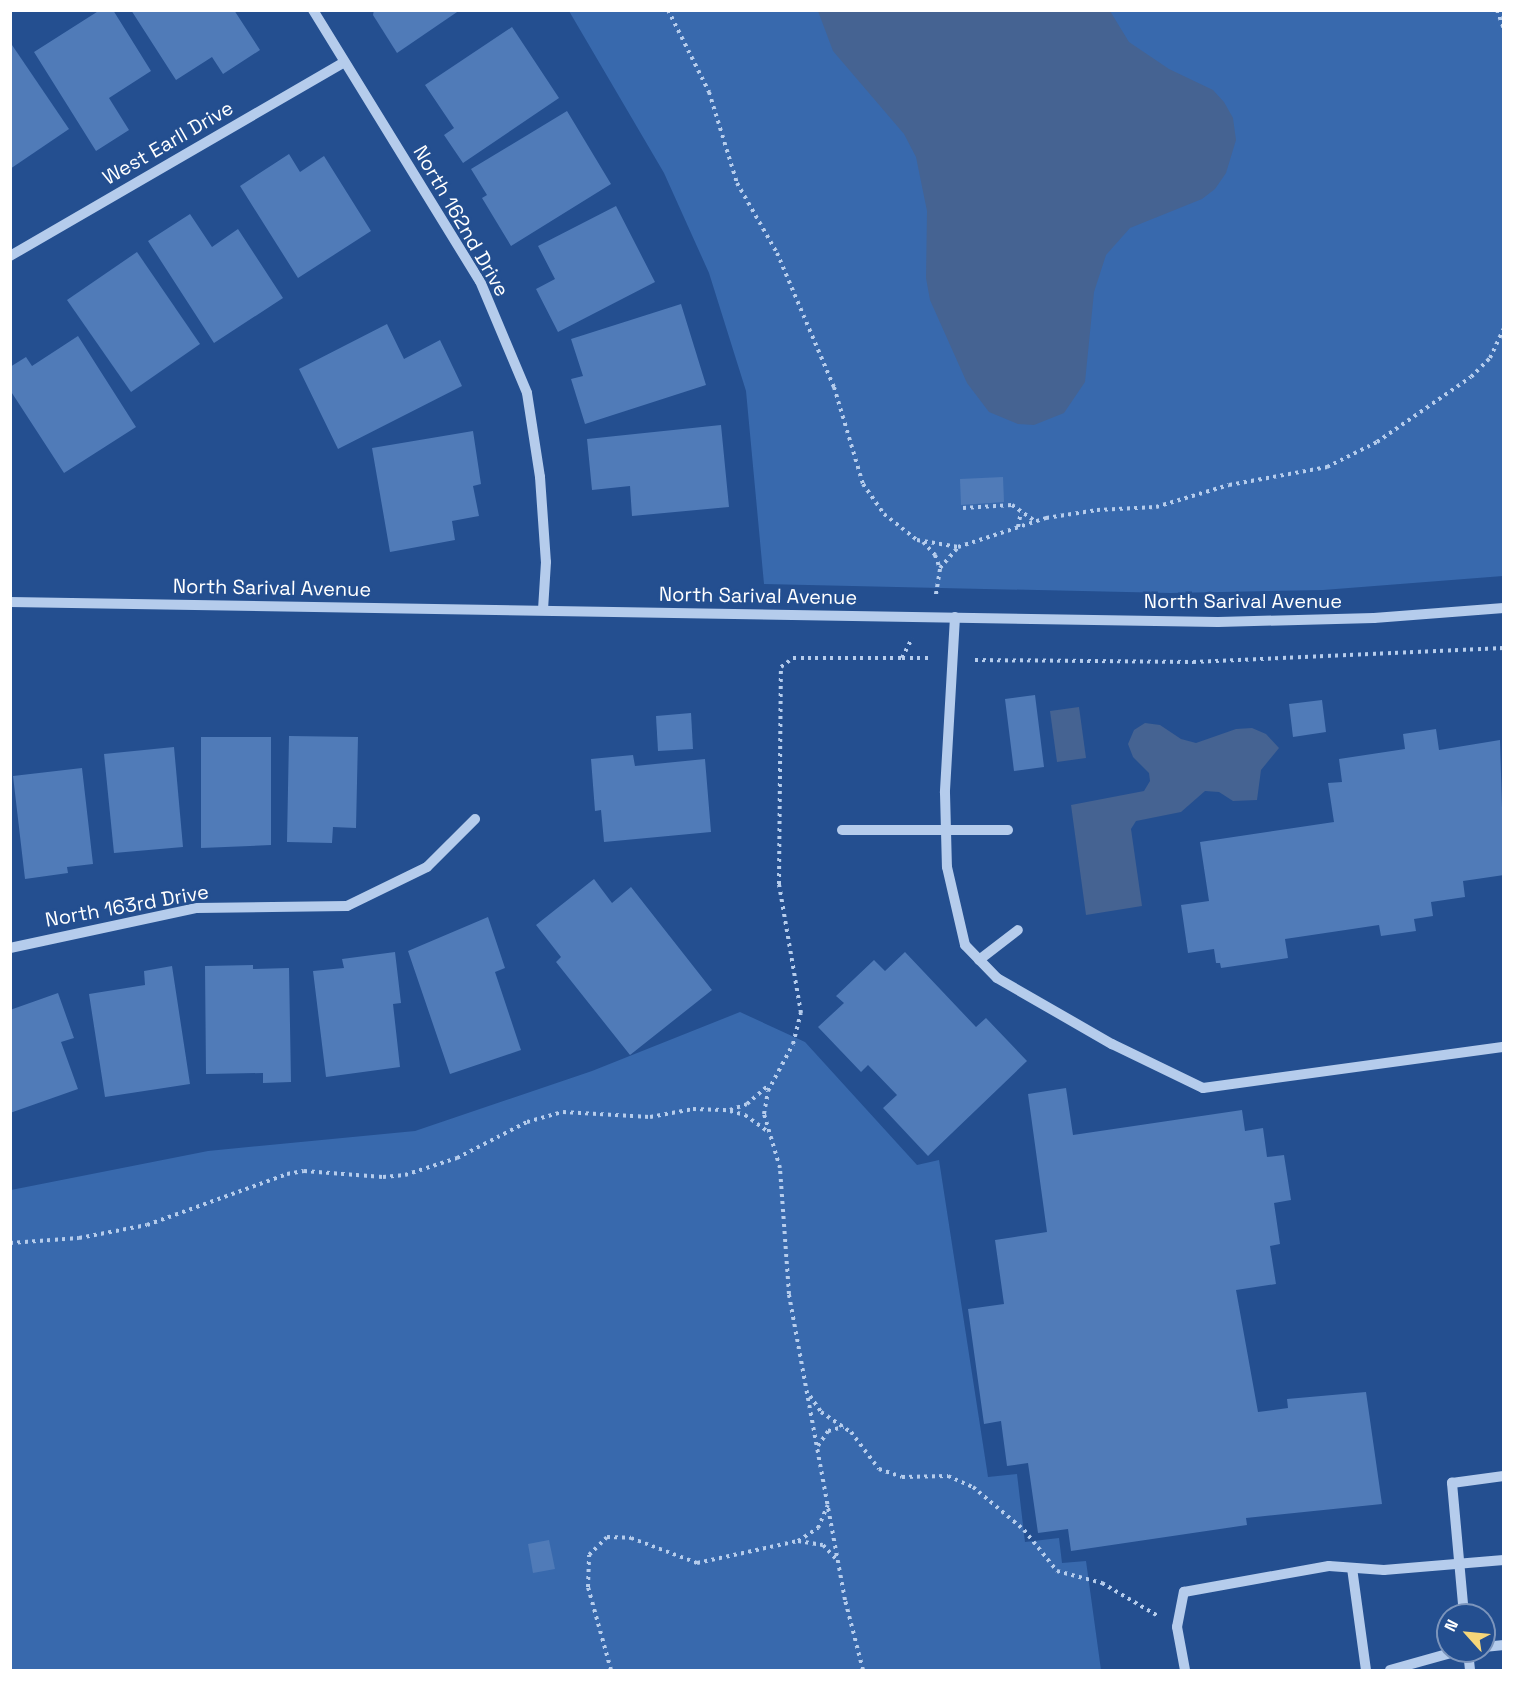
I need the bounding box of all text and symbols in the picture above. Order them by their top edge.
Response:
street label: West Earll Drive [98,96,238,190]
street label: North 162nd Drive [408,141,514,301]
street label: North Sarival Avenue [172,574,372,602]
street label: North Sarival Avenue [658,582,858,610]
street label: North Sarival Avenue [1144,589,1342,613]
street label: North 163rd Drive [43,880,211,932]
north arrow [1436,1603,1496,1663]
text: N [1440,1616,1463,1635]

